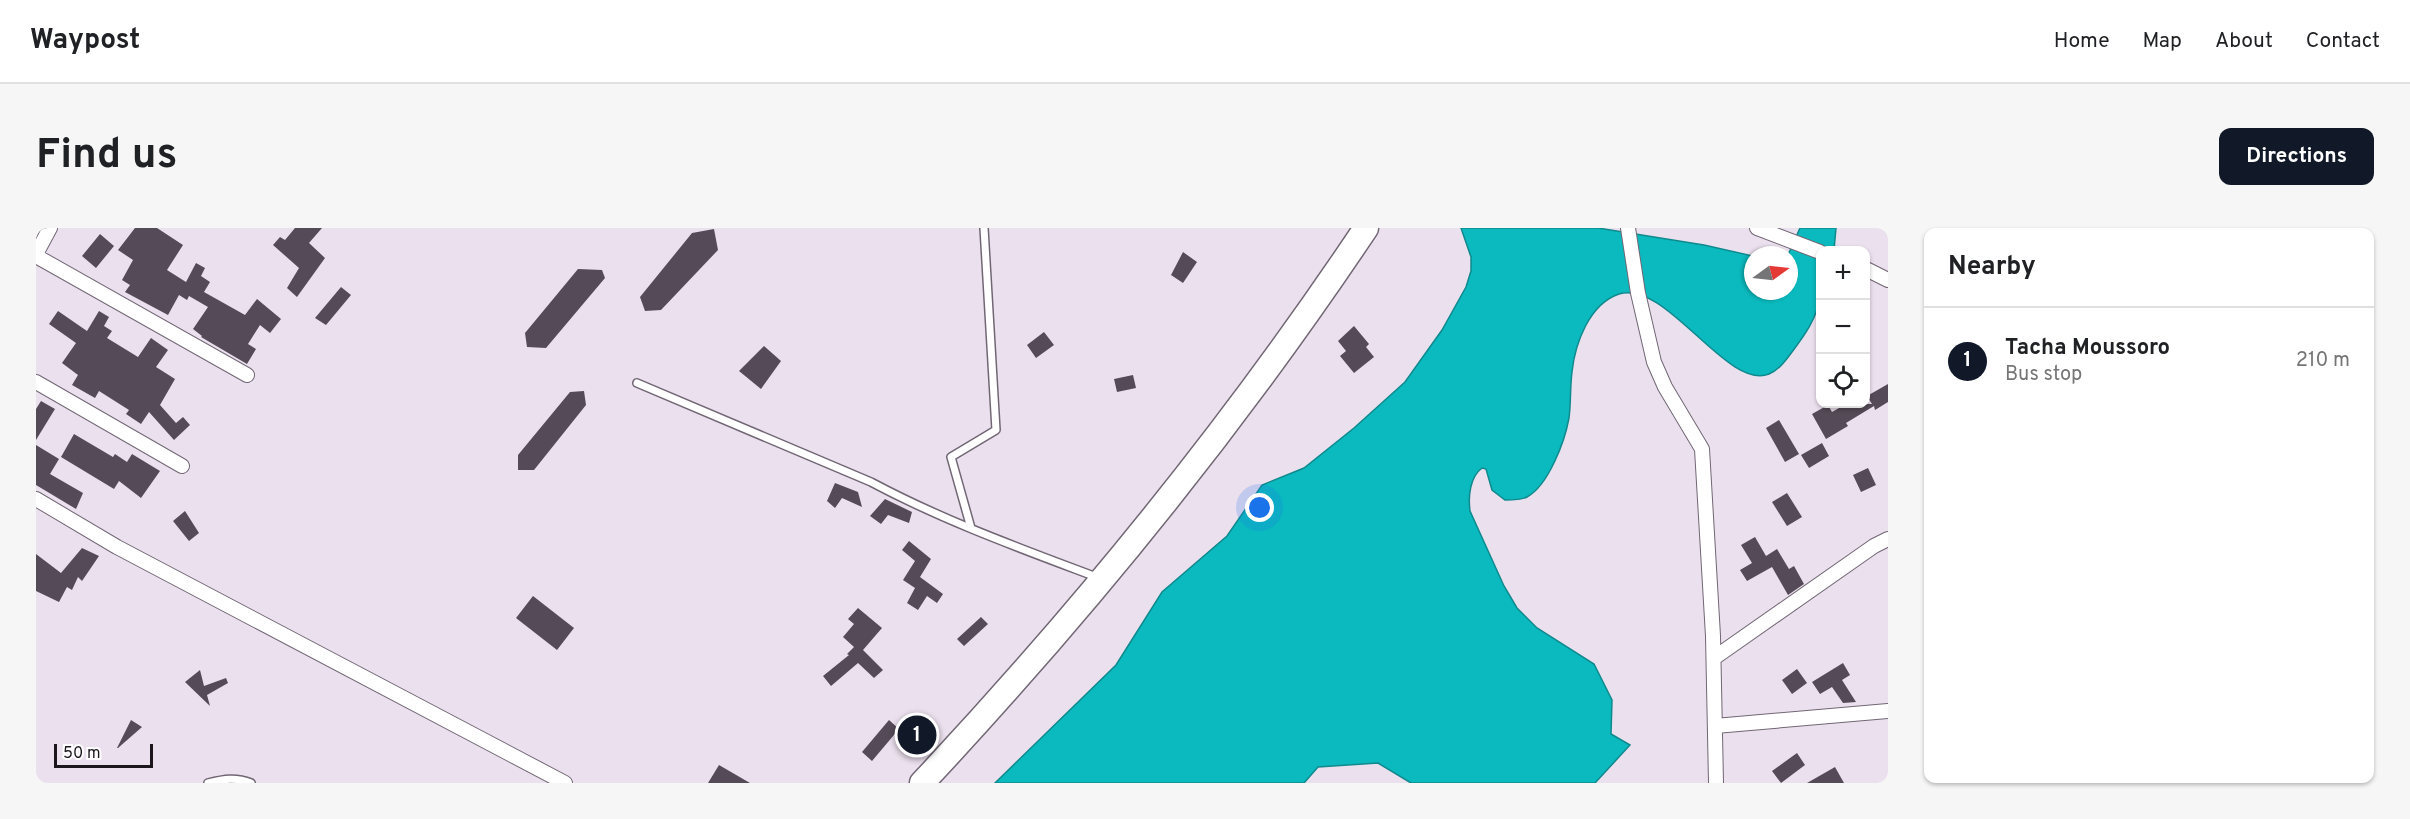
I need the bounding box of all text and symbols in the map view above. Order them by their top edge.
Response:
text: Waypost [30,23,140,59]
text: Home [2054,28,2110,55]
text: Map [2143,28,2182,55]
text: About [2215,28,2273,55]
text: Contact [2306,28,2380,55]
button: Directions [2219,128,2374,185]
text: Find us [36,130,177,183]
north arrow [1744,246,1798,300]
map controls [1816,246,1870,408]
button: + [1816,246,1870,300]
text: Nearby [1948,251,2036,284]
button: − [1816,300,1870,354]
text: Tacha Moussoro [2005,335,2170,362]
text: 1 [1964,348,1972,374]
text: 210 m [2296,348,2350,374]
button: locate [1816,354,1870,408]
text: Bus stop [2005,362,2082,388]
your location [1245,493,1274,522]
pin: 1 [898,712,936,758]
scale bar [54,741,153,768]
text: 50 m [63,744,101,764]

